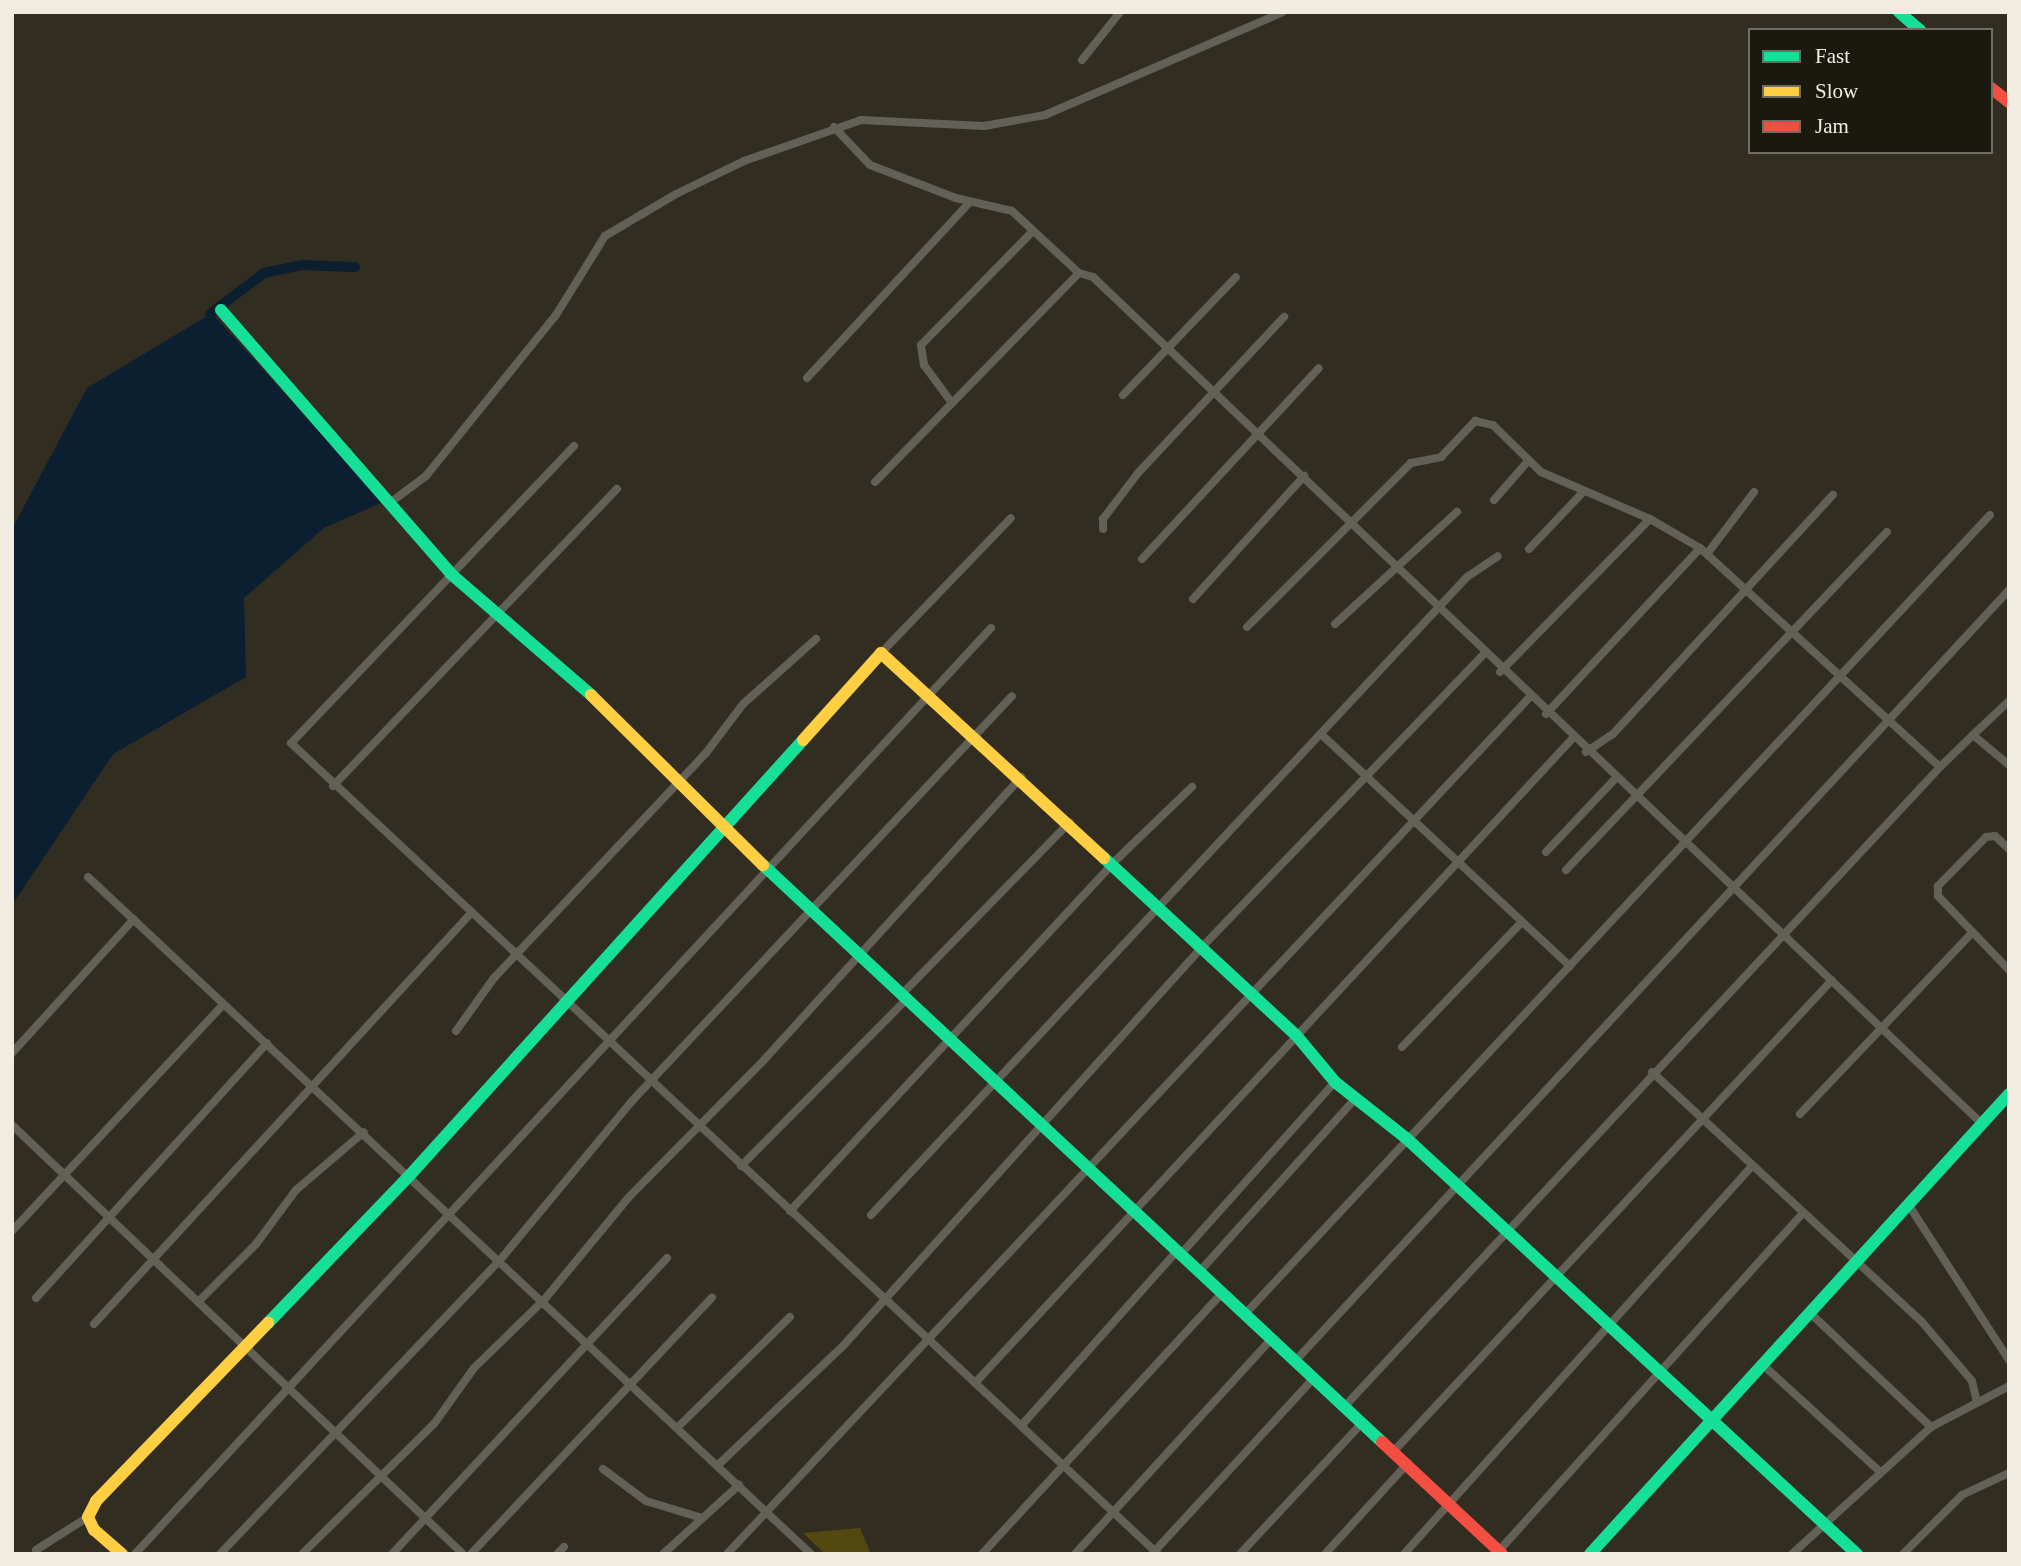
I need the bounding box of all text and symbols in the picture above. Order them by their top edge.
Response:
legend [1748,28,1993,154]
text: Fast [1815,44,1850,68]
text: Slow [1815,79,1858,103]
text: Jam [1815,114,1849,138]

